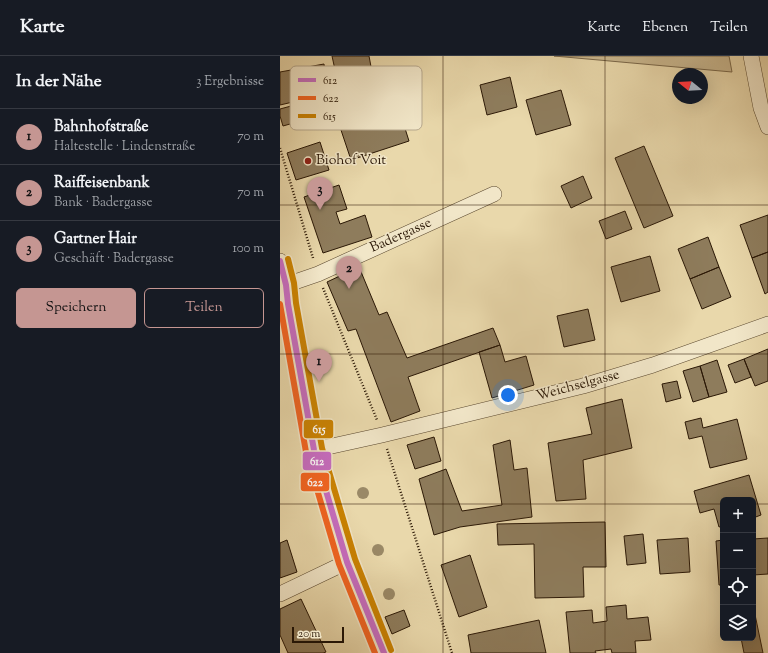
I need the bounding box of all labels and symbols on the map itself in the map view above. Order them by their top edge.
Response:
legend [290,66,422,130]
north arrow [672,68,708,104]
text: 612 [323,73,337,89]
text: 622 [323,91,339,107]
text: 615 [323,109,336,125]
place label: Biohof Voit [316,151,386,171]
marker: Biohof Voit [303,156,313,166]
pin: 3 [307,177,333,210]
street label: Badergasse [367,214,435,258]
pin: 2 [336,256,362,289]
pin: 1 [306,349,332,382]
street label: Weichselgasse [534,365,622,407]
your location [498,385,518,405]
line badge: 615 [303,419,334,439]
text: 615 [313,422,326,438]
line badge: 612 [302,451,332,471]
text: 612 [310,454,325,470]
line badge: 622 [300,472,330,492]
text: 622 [307,475,324,491]
scale bar [292,625,344,644]

